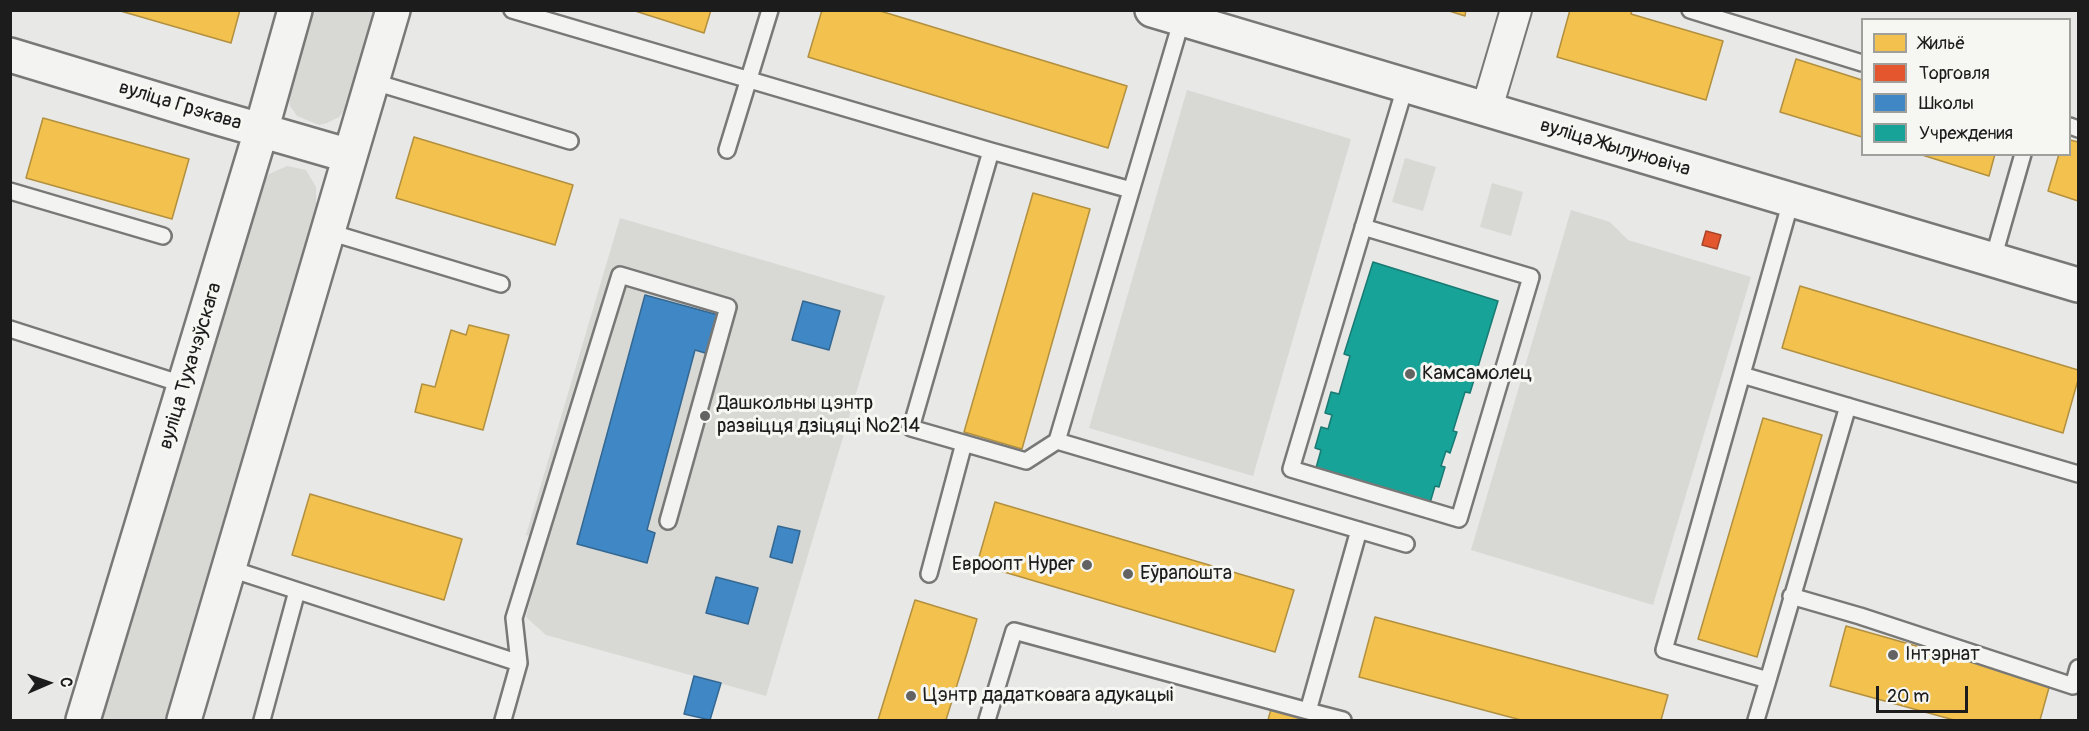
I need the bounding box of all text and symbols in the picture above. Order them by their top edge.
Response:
legend [1861,18,2071,156]
text: Жильё [1919,32,1965,55]
text: Торговля [1919,62,1990,85]
street label: вуліца Грэкава [116,76,244,136]
text: Школы [1919,92,1974,115]
street label: вуліца Жылуновіча [1537,114,1693,182]
text: Учреждения [1919,122,2013,145]
street label: вуліца Тухачэўскага [154,280,228,452]
place label: Камсамолец [1422,362,1532,386]
marker: Камсамолец [1403,367,1417,381]
place label: Дашкольны цэнтр развіцця дзіцяці №214 [717,392,920,439]
marker: Дашкольны цэнтр развіцця дзіцяці №214 [698,409,712,423]
place label: Евроопт Hyper [952,553,1075,577]
marker: Евроопт Hyper [1080,558,1094,572]
place label: Еўрапошта [1140,562,1232,586]
marker: Еўрапошта [1121,567,1135,581]
place label: Інтэрнат [1905,643,1980,667]
marker: Інтэрнат [1886,648,1900,662]
north arrow [18,653,78,713]
scale bar [1879,674,1970,712]
text: С [56,677,76,688]
place label: Цэнтр дадатковага адукацыі [923,684,1173,708]
text: 20 m [1887,685,1929,708]
marker: Цэнтр дадатковага адукацыі [904,689,918,703]

